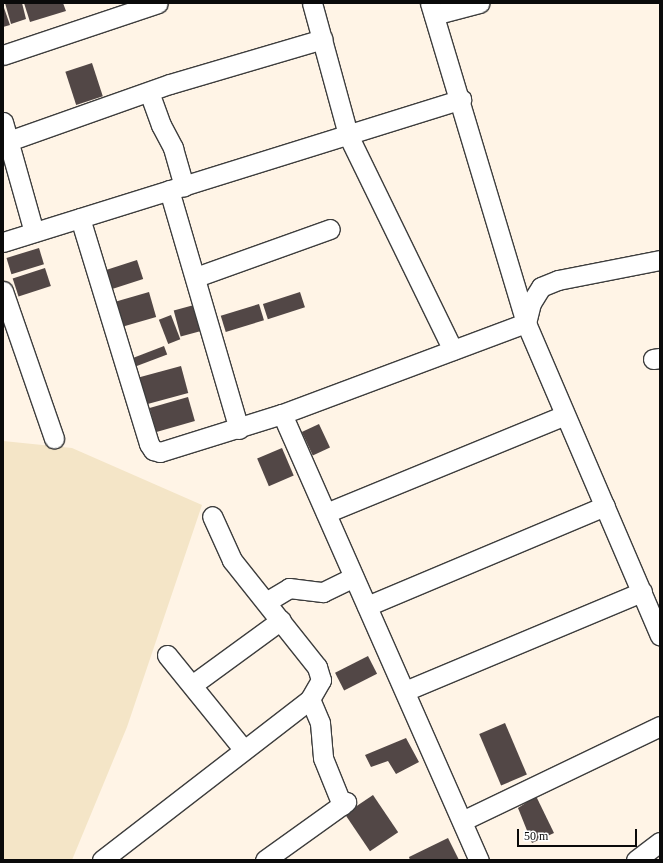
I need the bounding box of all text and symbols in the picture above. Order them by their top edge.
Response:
scale bar [519,821,639,847]
text: 50 m [524,829,548,843]

